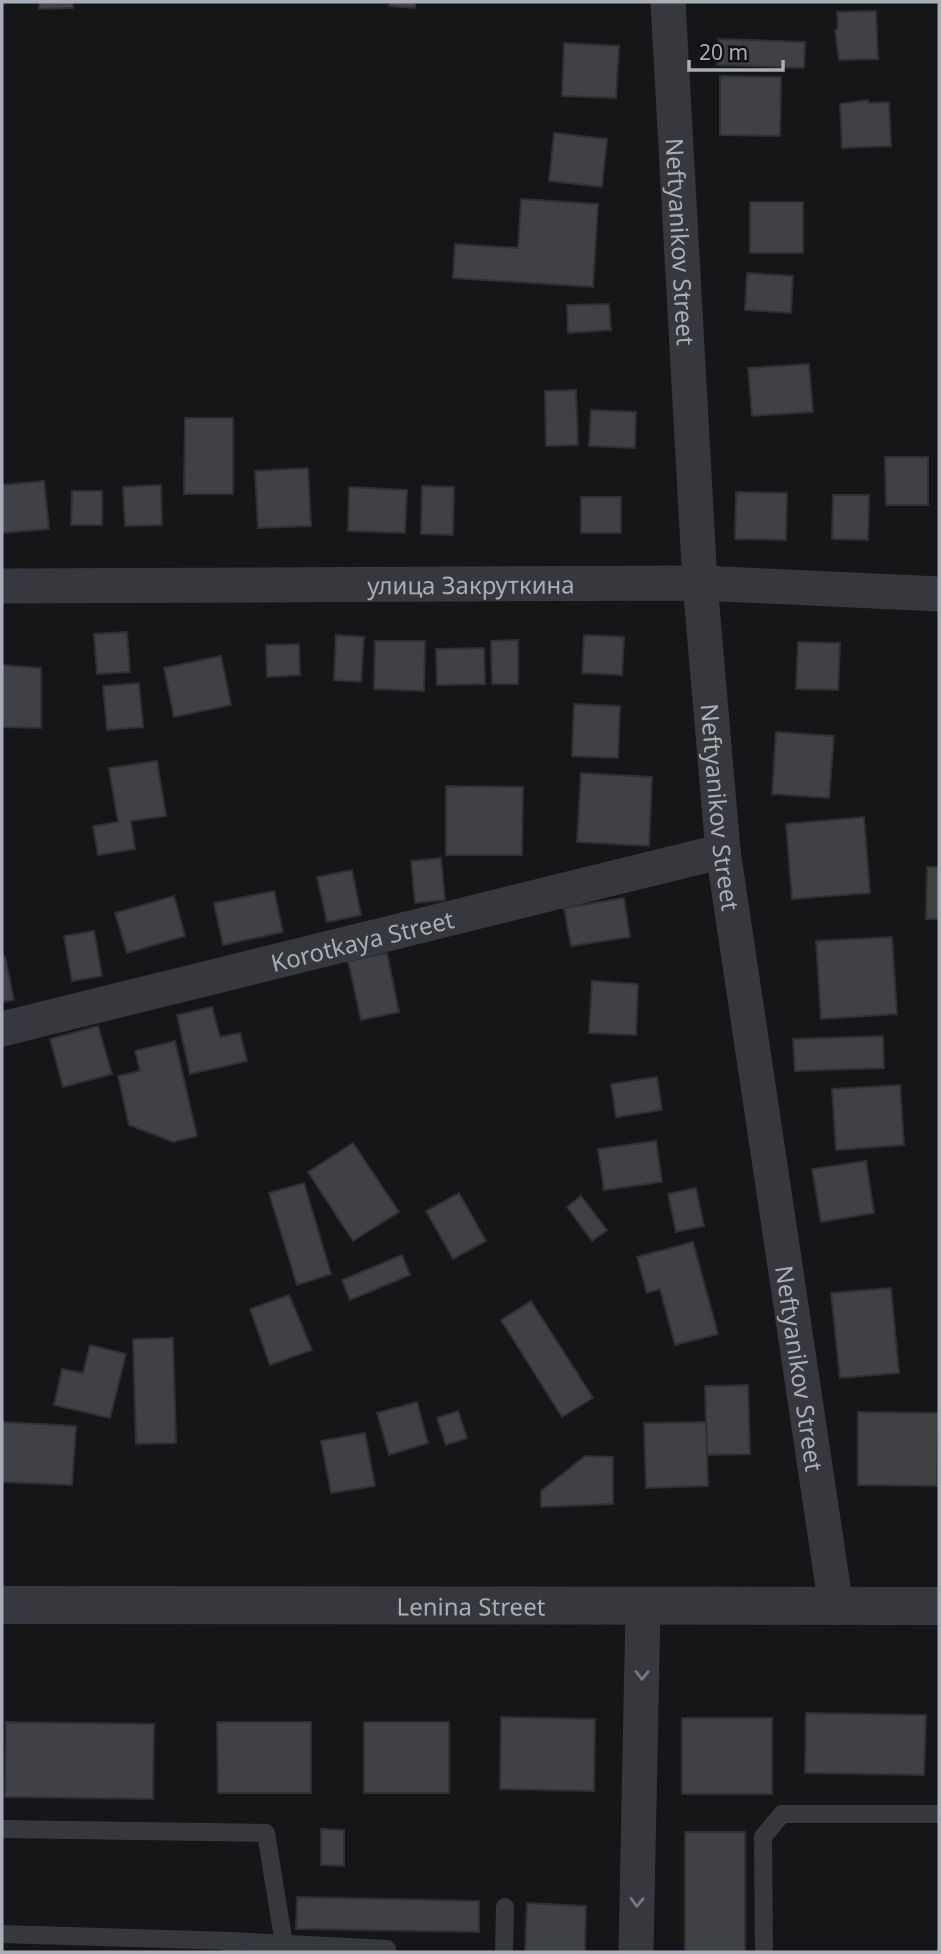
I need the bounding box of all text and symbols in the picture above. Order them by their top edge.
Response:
scale bar [689,28,783,72]
text: 20 m [699,38,748,66]
street label: Neftyanikov Street [659,137,703,347]
street label: улица Закруткина [367,567,575,601]
street label: Neftyanikov Street [694,702,748,913]
street label: Korotkaya Street [267,902,457,979]
street label: Neftyanikov Street [769,1263,832,1474]
street label: Lenina Street [397,1589,546,1622]
one-way arrow [634,1670,650,1680]
one-way arrow [629,1897,645,1908]

